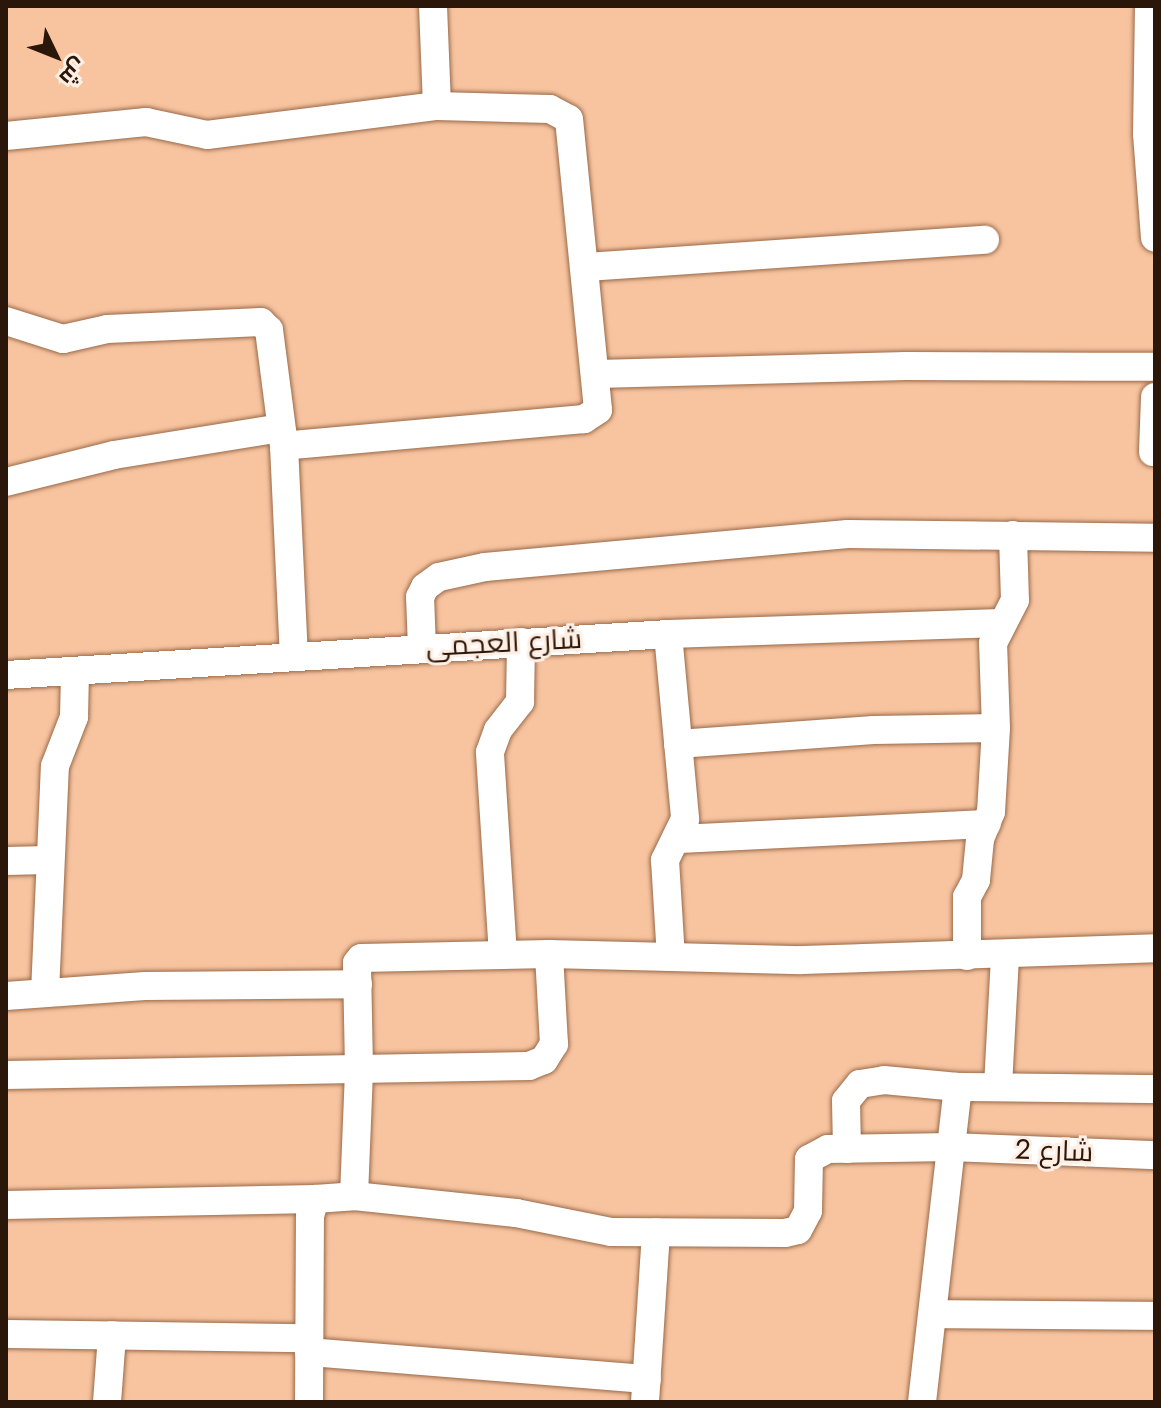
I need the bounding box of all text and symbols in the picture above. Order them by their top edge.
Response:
north arrow [16,16,96,96]
text: ش [52,51,95,94]
street label: شارع العجمى [425,622,583,664]
street label: شارع 2 [1014,1133,1094,1169]

